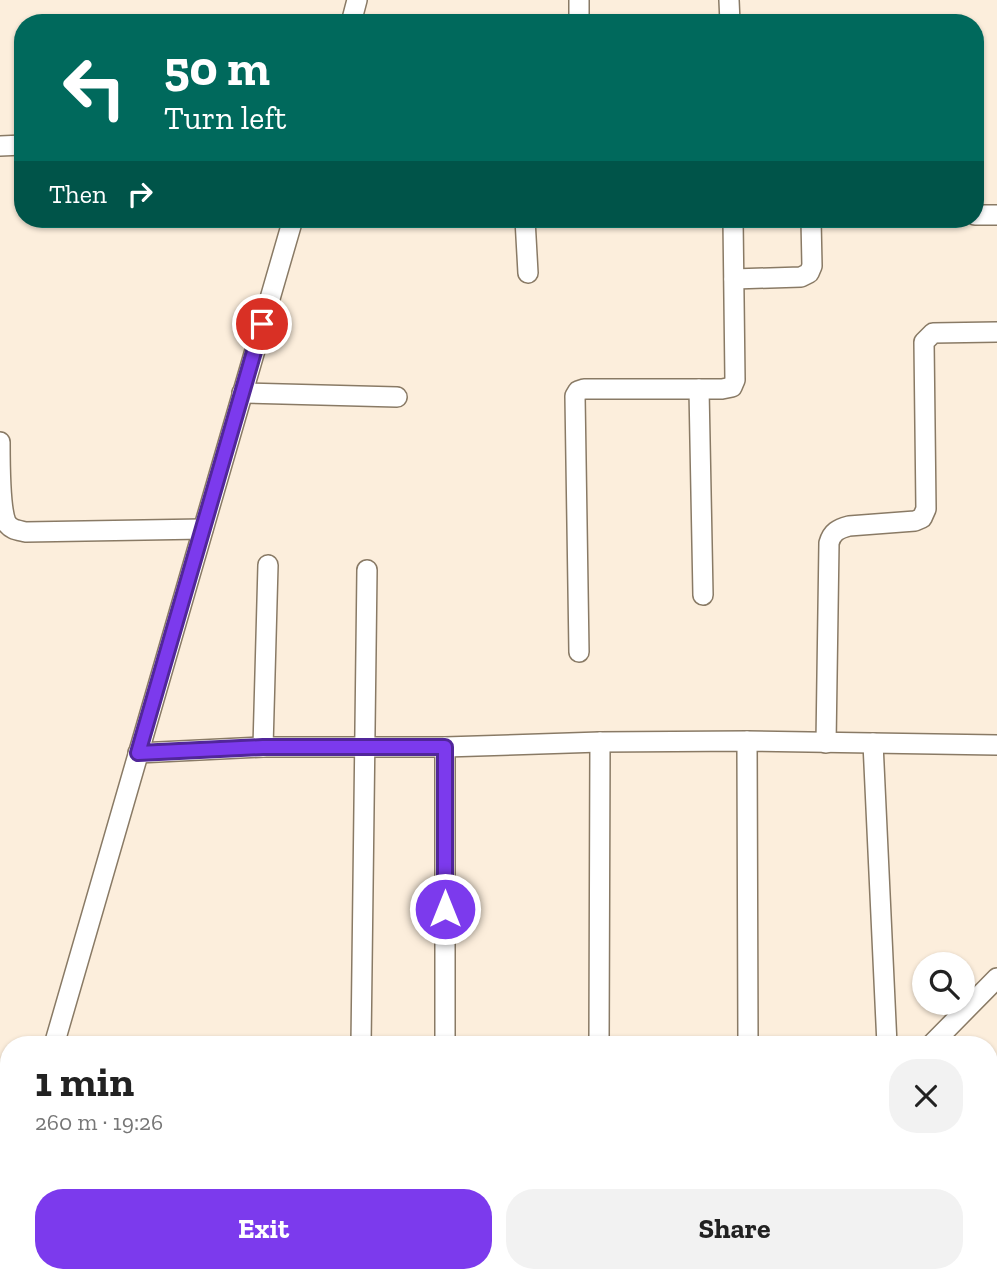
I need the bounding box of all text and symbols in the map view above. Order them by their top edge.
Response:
text: 50 m [164,39,270,98]
icon: left [49,42,140,133]
text: Turn left [164,99,286,137]
icon: right [121,175,159,213]
text: Then [49,178,107,210]
pin [232,294,292,354]
icon: arrive [243,305,281,343]
position arrow [408,872,482,946]
map controls [912,952,975,1015]
button: search [912,952,975,1015]
text: 1 min [35,1056,134,1107]
button: close [889,1059,963,1133]
text: 260 m · 19:26 [35,1108,163,1136]
button: Exit [35,1189,492,1269]
button: Share [506,1189,963,1269]

